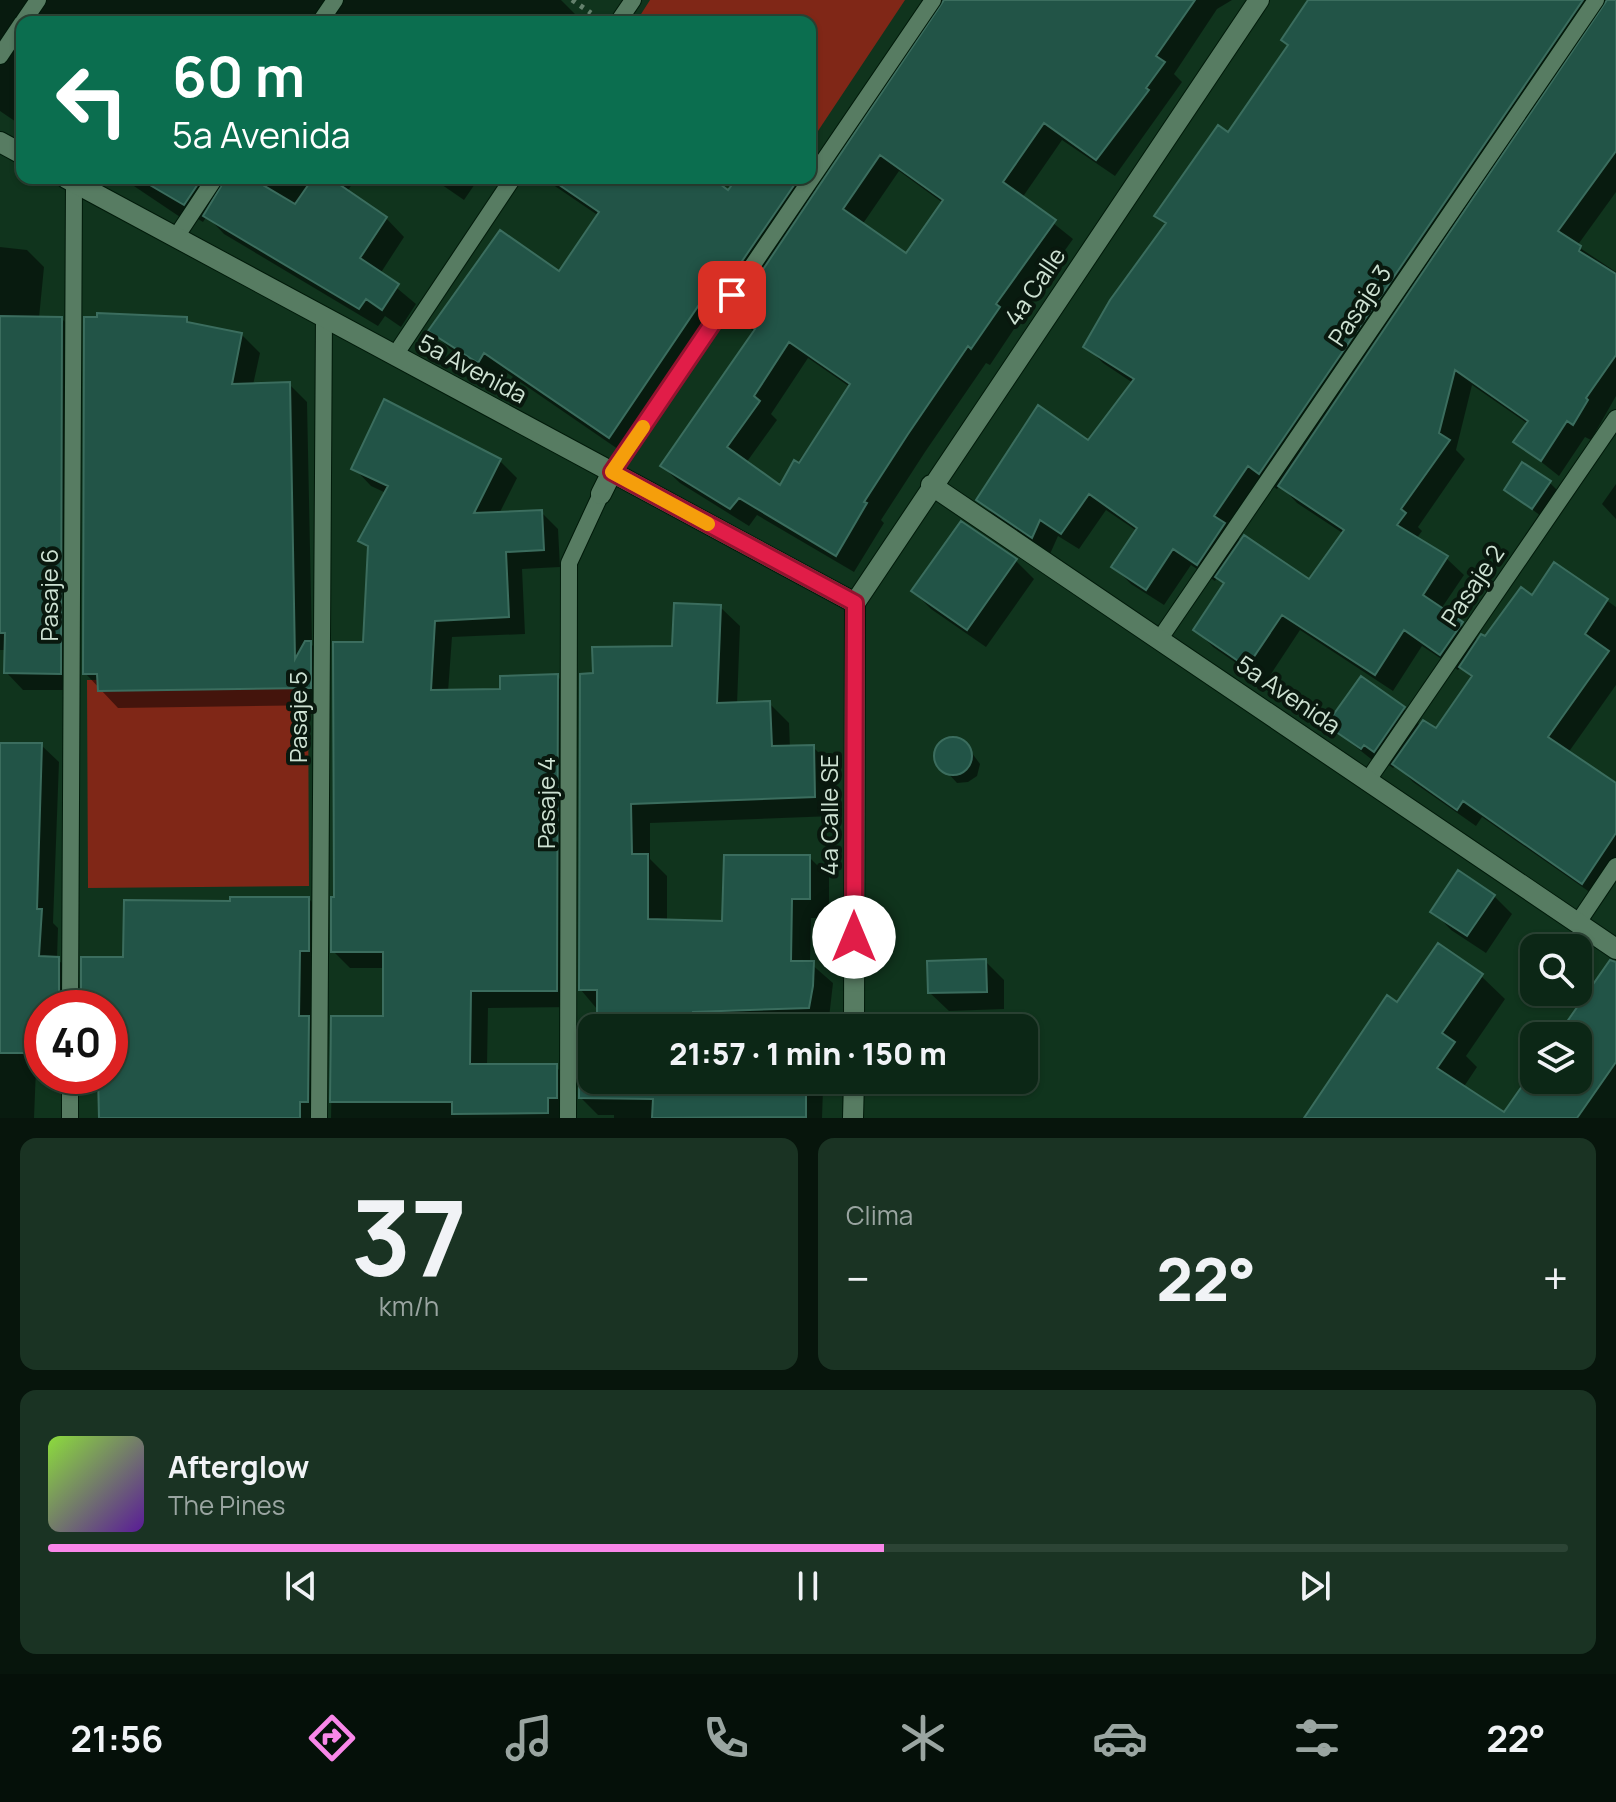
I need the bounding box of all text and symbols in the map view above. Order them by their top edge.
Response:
text: 60 m [172,37,305,114]
icon: left [40,48,144,152]
text: 5a Avenida [172,110,351,159]
street label: 4a Calle [996,240,1072,332]
street label: Pasaje 3 [1320,258,1398,352]
pin [698,261,766,329]
icon: arrive [710,273,754,317]
street label: 5a Avenida [413,325,533,411]
street label: Pasaje 2 [1433,538,1511,632]
street label: Pasaje 6 [32,549,65,641]
street label: 5a Avenida [1230,647,1348,741]
street label: Pasaje 5 [281,671,314,763]
street label: 4a Calle SE [812,754,845,876]
street label: Pasaje 4 [529,757,562,849]
position arrow [812,895,896,979]
map controls [1520,934,1592,1094]
button: search [1520,934,1592,1006]
speed limit sign: 40 [24,990,128,1094]
button: layers [1520,1022,1592,1094]
text: 21:57 · 1 min · 150 m [669,1033,947,1074]
text: 37 [351,1165,467,1307]
text: Clima [846,1197,913,1233]
text: 22° [1156,1237,1256,1319]
text: − [846,1248,870,1308]
text: + [1543,1248,1568,1308]
text: km/h [379,1288,439,1324]
text: Afterglow [168,1446,309,1487]
text: The Pines [168,1487,285,1523]
icon: previous [279,1564,323,1608]
icon: pause [786,1564,830,1608]
icon: next [1293,1564,1337,1608]
icon: directions [304,1710,360,1766]
icon: music [501,1710,557,1766]
icon: phone [698,1710,754,1766]
icon: climate [895,1710,951,1766]
icon: car [1092,1710,1148,1766]
icon: filters [1289,1710,1345,1766]
text: 21:56 [70,1714,164,1763]
text: 22° [1486,1714,1545,1763]

